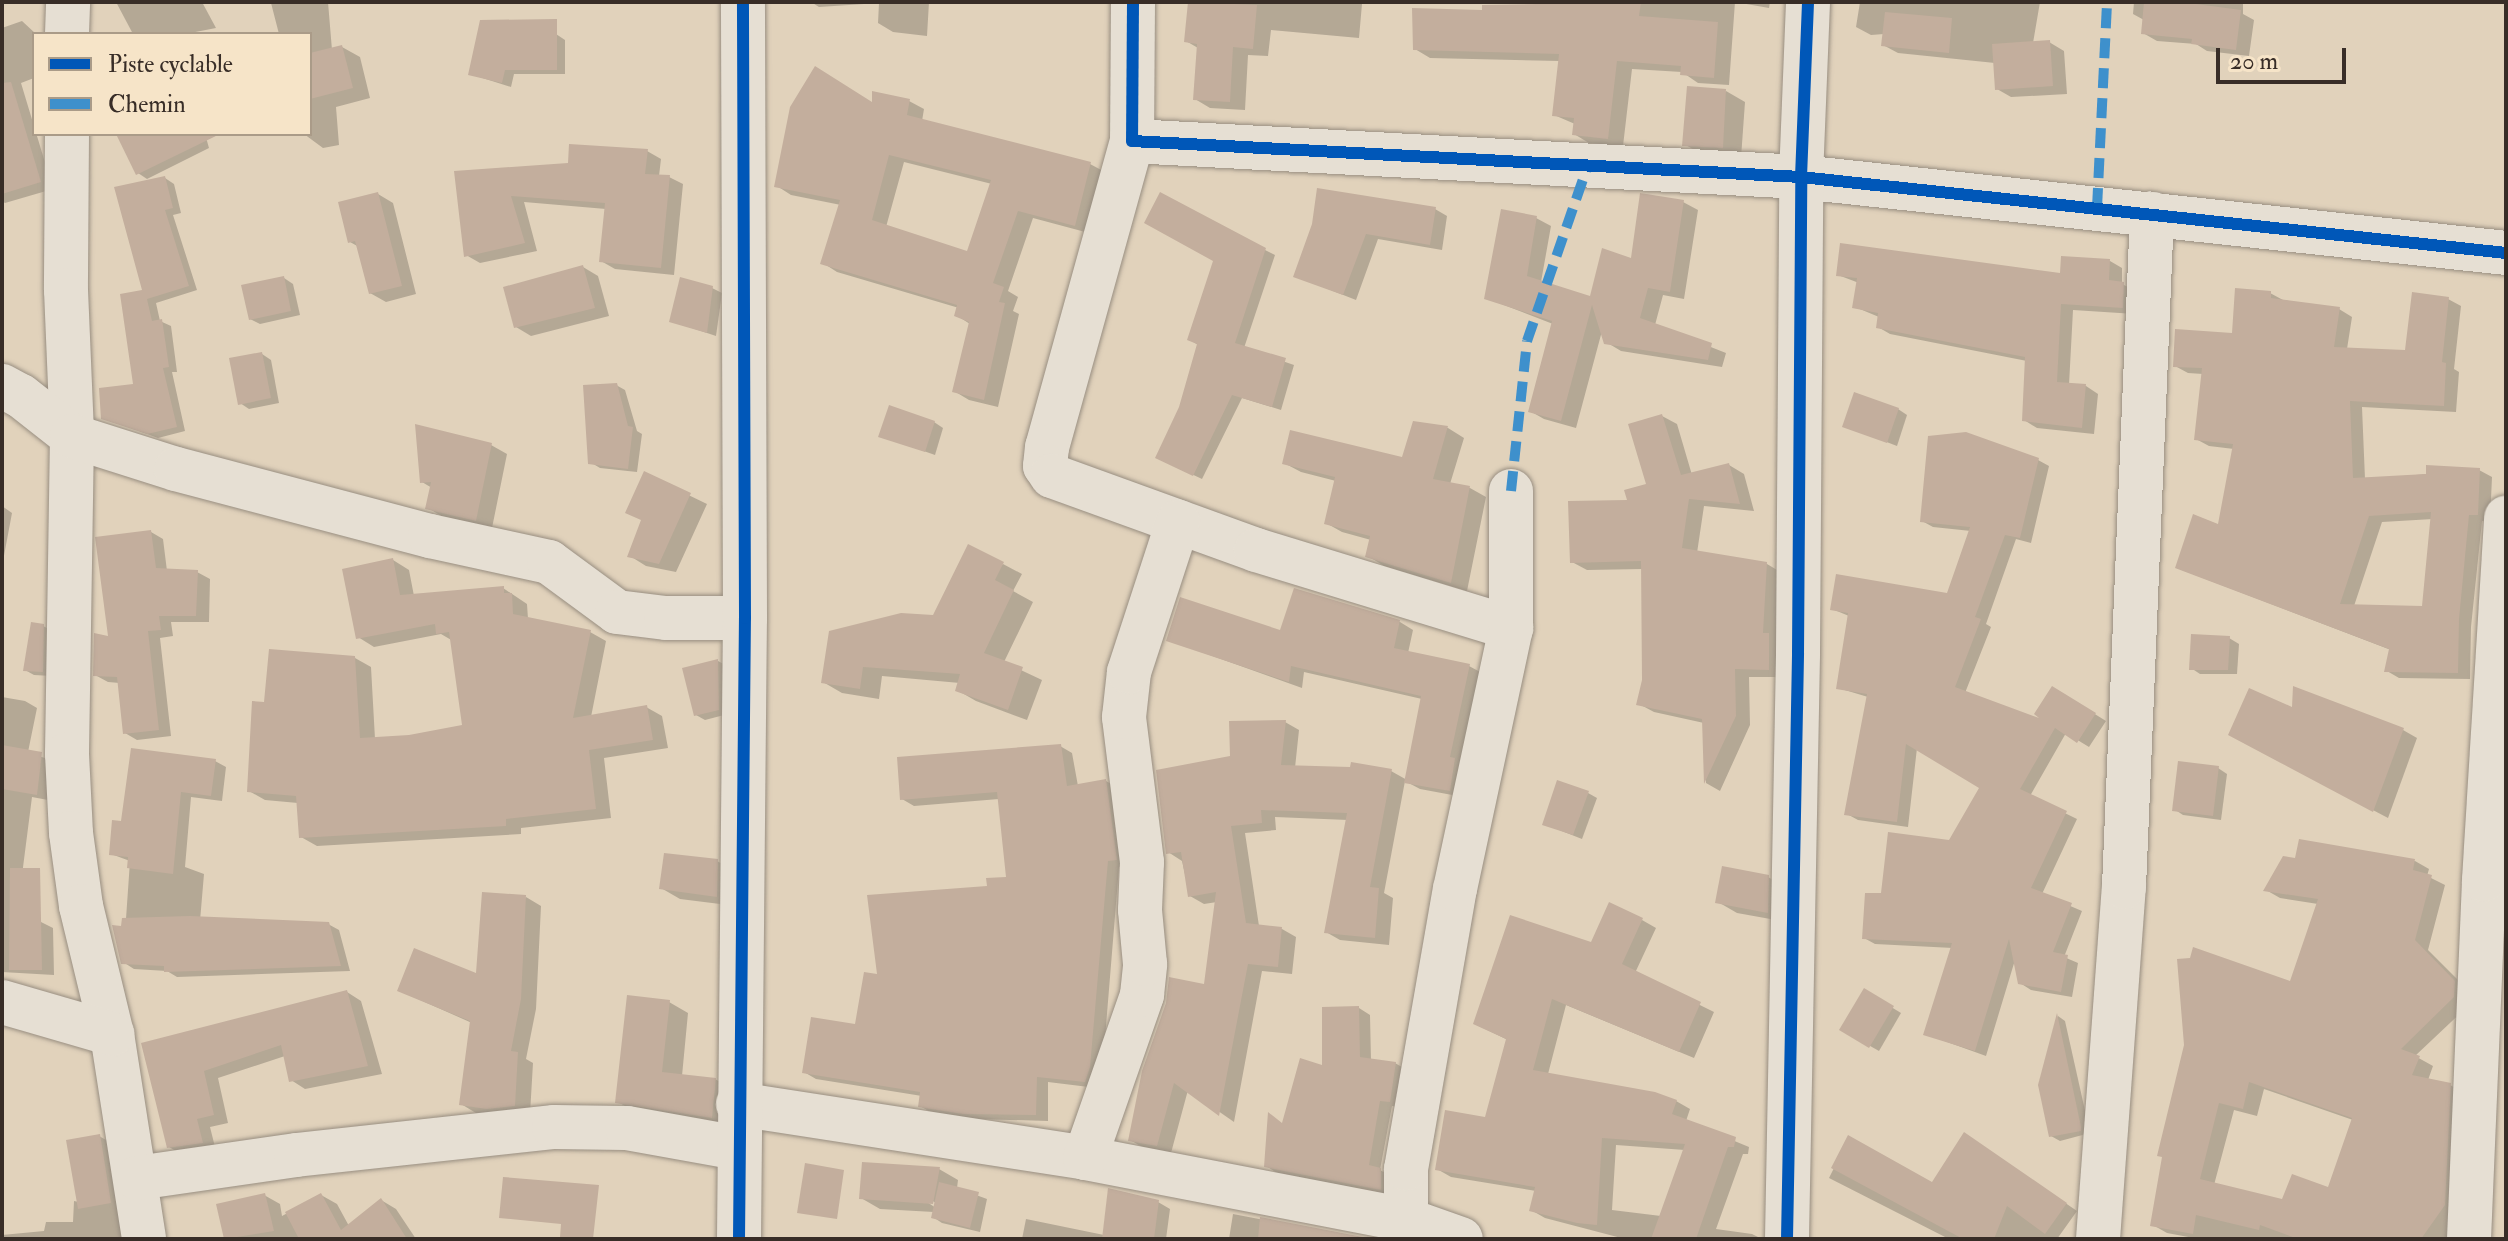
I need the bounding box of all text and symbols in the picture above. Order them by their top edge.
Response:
legend [32,32,312,136]
scale bar [2220,32,2350,82]
text: 20 m [2230,46,2278,77]
text: Piste cyclable [108,49,233,80]
text: Chemin [108,89,186,120]

